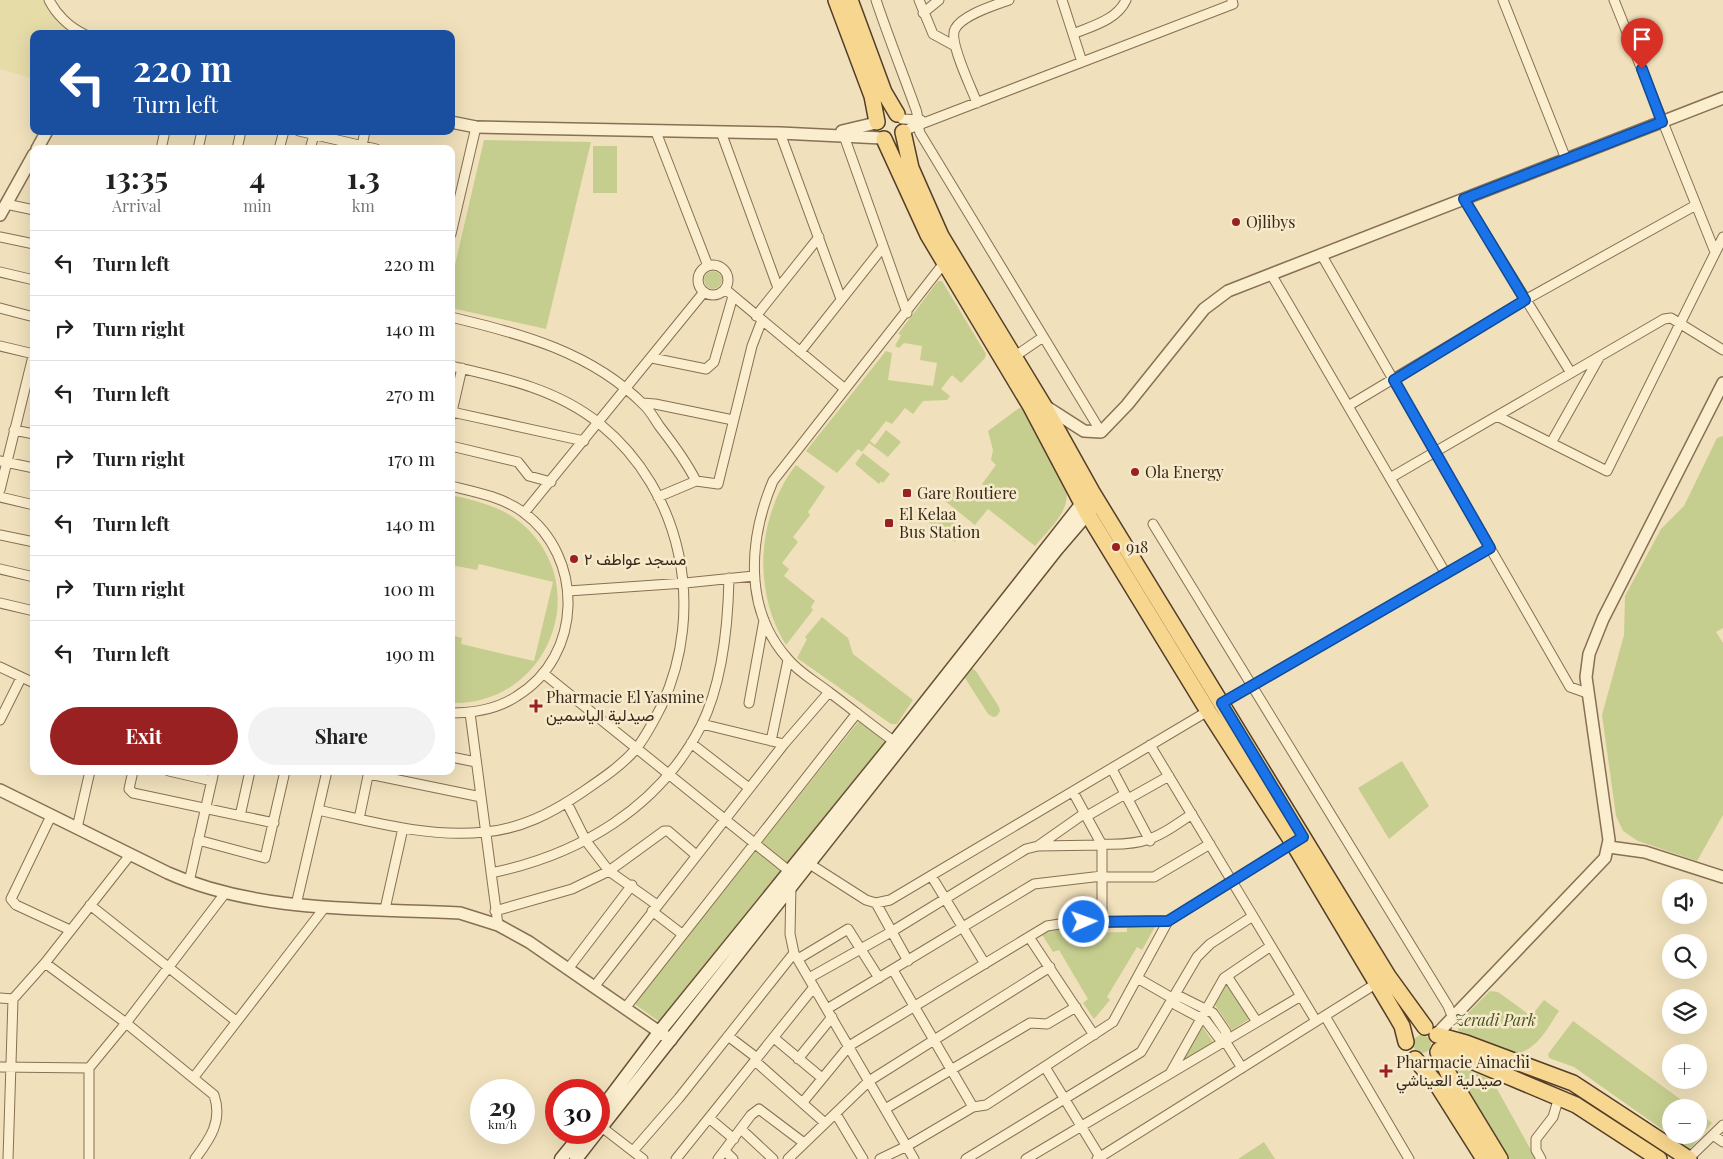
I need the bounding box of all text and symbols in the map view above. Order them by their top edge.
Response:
pin [1621,18,1663,69]
icon: arrive [1628,25,1656,53]
text: 220 m [133,44,232,91]
icon: left [50,50,115,115]
text: Turn left [133,89,218,119]
text: 13:35 [105,157,168,197]
text: 4 [249,157,265,197]
text: 1.3 [347,157,380,197]
text: Arrival [112,195,161,216]
text: min [243,195,272,216]
text: km [352,195,375,216]
place label: Ojlibys [1246,211,1295,232]
marker: Ojlibys [1230,216,1242,228]
icon: left [50,249,78,277]
text: Turn left [93,250,170,276]
text: 220 m [384,250,435,276]
icon: right [50,314,78,342]
text: Turn right [93,315,185,341]
text: 140 m [386,315,435,341]
icon: left [50,379,78,407]
text: Turn left [93,380,170,406]
text: 270 m [385,380,435,406]
icon: right [50,444,78,472]
text: Turn right [93,445,185,471]
text: 170 m [387,445,435,471]
place label: Ola Energy [1145,461,1224,482]
marker: Ola Energy [1129,466,1141,478]
place label: Gare Routiere [917,482,1017,503]
marker: Gare Routiere [901,487,913,499]
place label: El Kelaa Bus Station [899,503,981,542]
icon: left [50,509,78,537]
text: Turn left [93,510,170,536]
text: 140 m [386,510,435,536]
marker: El Kelaa Bus Station [883,517,895,529]
place label: 918 [1126,536,1148,557]
marker: 918 [1110,541,1122,553]
place label: مسجد عواطف ٢ [584,548,686,570]
marker: مسجد عواطف ٢ [568,553,580,565]
icon: right [50,574,78,602]
text: Turn right [93,575,185,601]
text: 100 m [384,575,435,601]
icon: left [50,639,78,667]
text: Turn left [93,640,170,666]
text: 190 m [385,640,435,666]
place label: Pharmacie El Yasmine صيدلية الياسمين [546,686,704,726]
marker: Pharmacie El Yasmine صيدلية الياسمين [530,700,542,712]
button: Exit [50,707,238,765]
button: Share [248,707,435,765]
map controls [1662,879,1707,1144]
button: sound [1662,879,1707,924]
position arrow [1057,895,1109,947]
button: search [1662,934,1707,979]
button: layers [1662,989,1707,1034]
park label: Zeradi Park [1453,1009,1536,1030]
button: + [1662,1044,1707,1089]
place label: Pharmacie Ainachi صيدلية العيناشي [1396,1051,1530,1094]
marker: Pharmacie Ainachi صيدلية العيناشي [1380,1065,1392,1077]
speed limit sign: 30 [545,1079,610,1144]
text: 29 [489,1089,516,1122]
button: − [1662,1099,1707,1144]
text: km/h [488,1116,517,1132]

